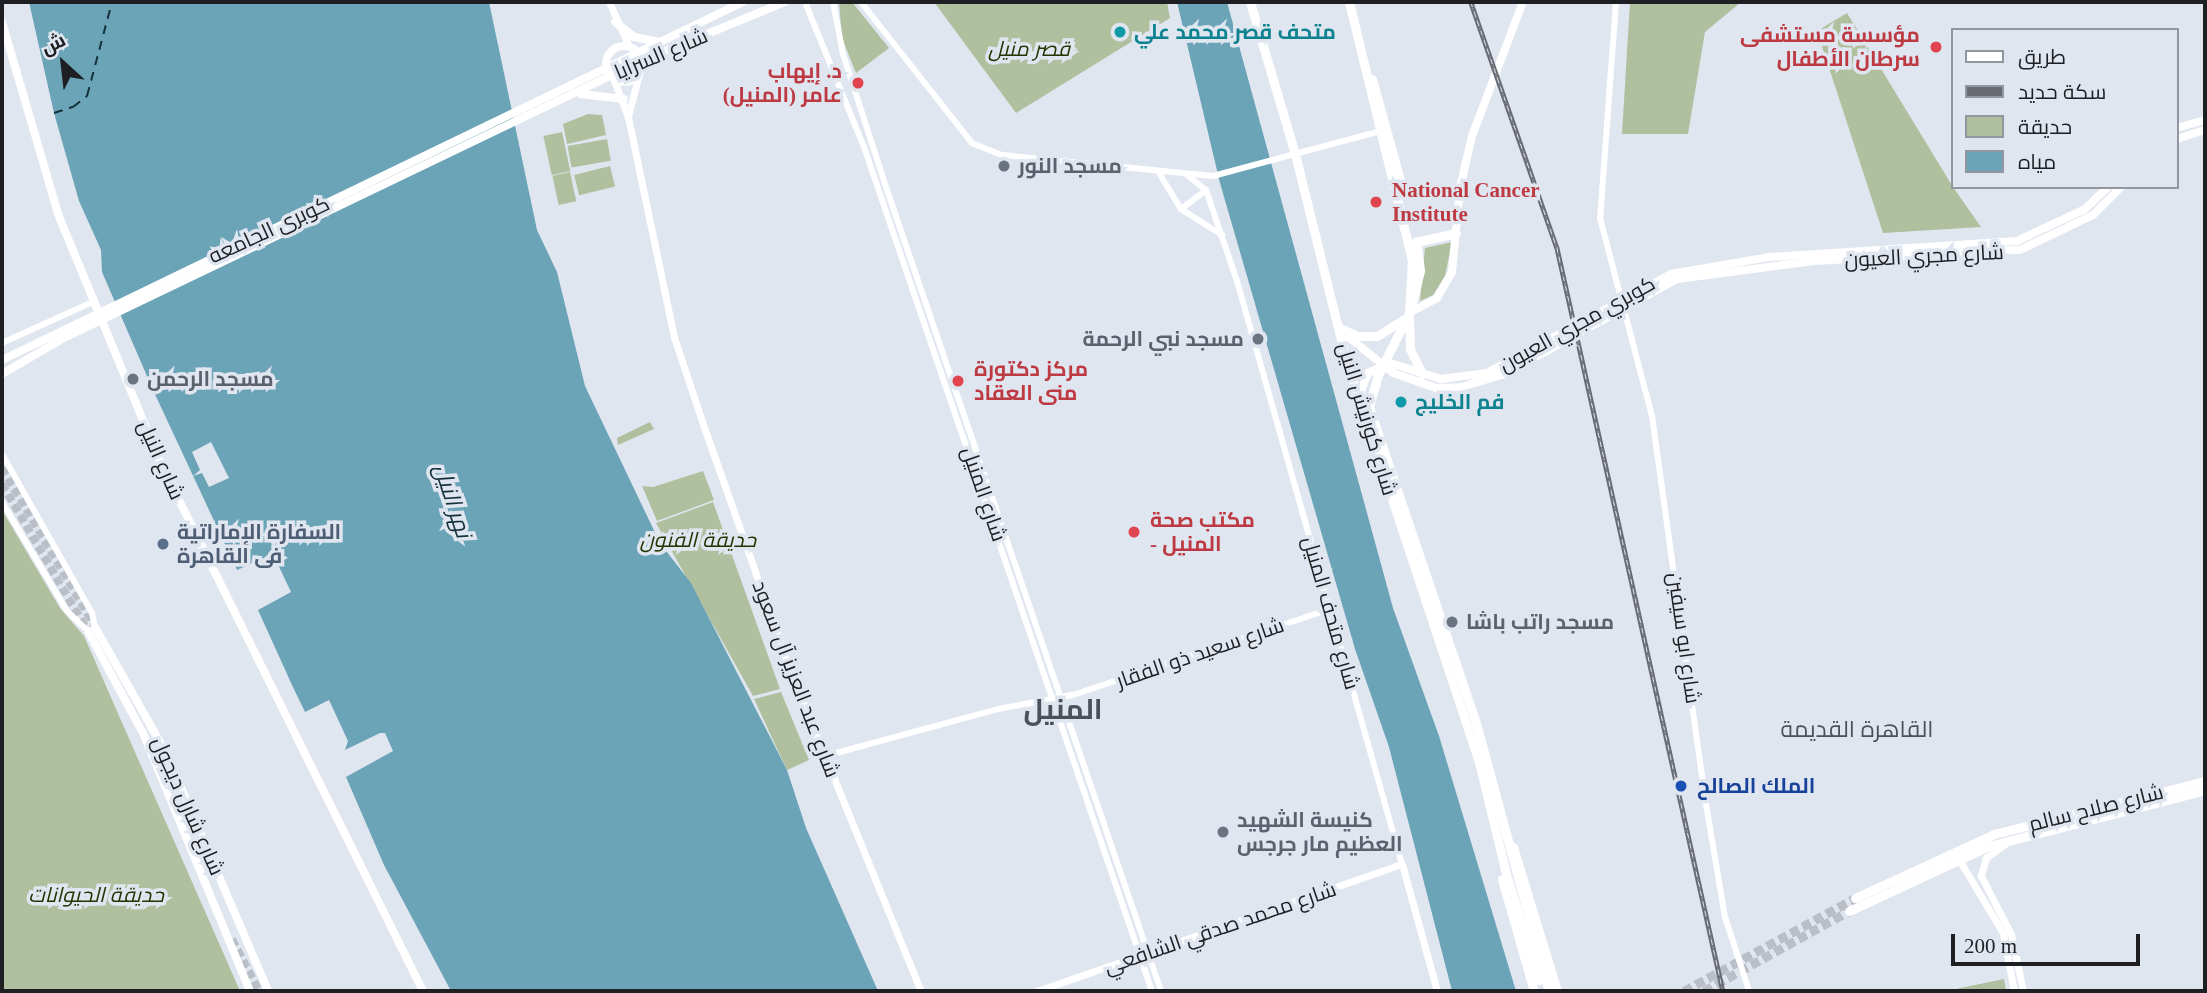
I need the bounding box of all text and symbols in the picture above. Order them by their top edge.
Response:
place label: متحف قصر محمد علي [1134,19,1336,45]
place label: مؤسسة مستشفى سرطان الأطفال [1740,22,1920,72]
street label: شارع السرايا [611,23,711,85]
marker: متحف قصر محمد علي [1112,24,1128,40]
north arrow [28,28,98,98]
legend [1952,28,2179,189]
text: ش [38,29,69,59]
park label: قصر منيل [988,36,1070,62]
marker: مؤسسة مستشفى سرطان الأطفال [1926,37,1946,57]
text: طريق [2018,45,2066,69]
place label: د. إيهاب عامر (المنيل) [723,58,842,108]
marker: د. إيهاب عامر (المنيل) [848,73,868,93]
text: سكة حديد [2018,80,2106,104]
text: حديقة [2018,115,2072,139]
text: مياه [2018,150,2056,174]
place label: مسجد النور [1018,153,1122,179]
marker: مسجد النور [996,158,1012,174]
place label: National Cancer Institute [1392,177,1540,227]
street label: كوبرى الجامعه [205,191,333,269]
marker: National Cancer Institute [1366,192,1386,212]
street label: شارع مجري العيون [1844,239,2004,273]
street label: كوبري مجري العيون [1494,271,1660,377]
place label: مسجد نبي الرحمة [1082,326,1244,352]
marker: مسجد نبي الرحمة [1250,331,1266,347]
street label: شارع كورنيش النيل [1332,340,1402,498]
place label: مركز دكتورة منى العقاد [974,356,1088,406]
place label: مسجد الرحمن [147,366,274,392]
marker: مسجد الرحمن [125,371,141,387]
marker: مركز دكتورة منى العقاد [948,371,968,391]
place label: فم الخليج [1415,389,1504,415]
marker: فم الخليج [1393,394,1409,410]
street label: شارع النيل [132,416,190,504]
street label: شارع المنيل [956,443,1012,545]
water label: نهر النيل [427,461,477,541]
place label: مكتب صحة - المنيل [1150,507,1255,557]
place label: السفارة الإماراتية فى القاهرة [177,519,341,569]
marker: مكتب صحة - المنيل [1124,522,1144,542]
park label: حديقة الفنون [640,527,756,553]
street label: شارع متحف المنيل [1297,533,1365,693]
marker: السفارة الإماراتية فى القاهرة [155,536,171,552]
street label: شارع ابو سيفين [1662,571,1706,705]
street label: شارع عبد العزيز آل سعود [747,577,845,781]
place label: مسجد راتب باشا [1466,609,1614,635]
street label: شارع سعيد ذو الفقار [1113,612,1287,694]
marker: مسجد راتب باشا [1444,614,1460,630]
district label: المنيل [1023,693,1103,727]
district label: القاهرة القديمة [1781,716,1933,744]
street label: شارع شارل ديجول [146,733,230,879]
place label: الملك الصالح [1697,773,1815,799]
marker: الملك الصالح [1671,776,1691,796]
street label: شارع صلاح سالم [2026,779,2166,837]
place label: كنيسة الشهيد العظيم مار جرجس [1237,807,1402,857]
marker: كنيسة الشهيد العظيم مار جرجس [1215,824,1231,840]
street label: شارع محمد صدقي الشافعي [1101,876,1339,980]
park label: حديقة الحيوانات [28,882,164,908]
scale bar [1955,920,2144,964]
text: 200 m [1964,934,2017,958]

